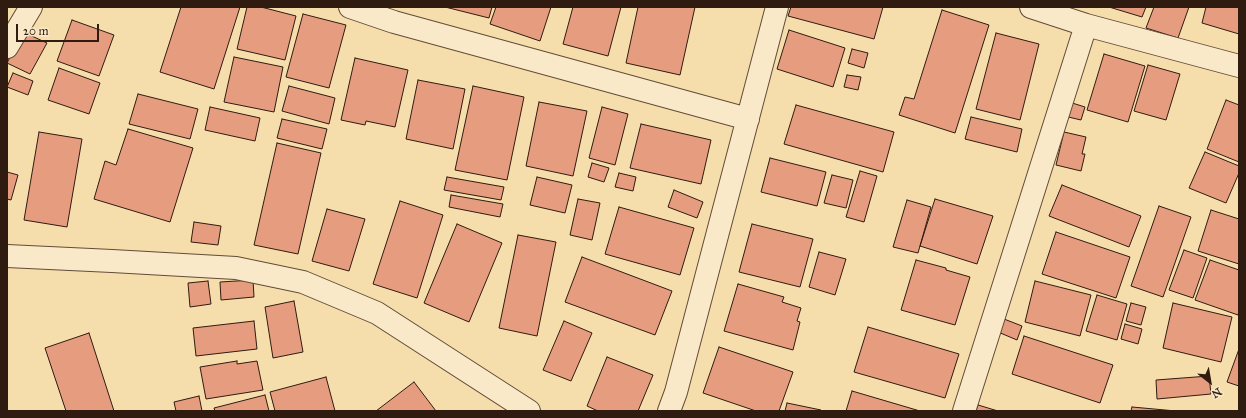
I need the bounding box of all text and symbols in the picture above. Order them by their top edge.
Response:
scale bar [18,16,101,42]
text: 20 m [23,24,49,38]
north arrow [1190,362,1230,402]
text: N [1209,385,1224,401]

